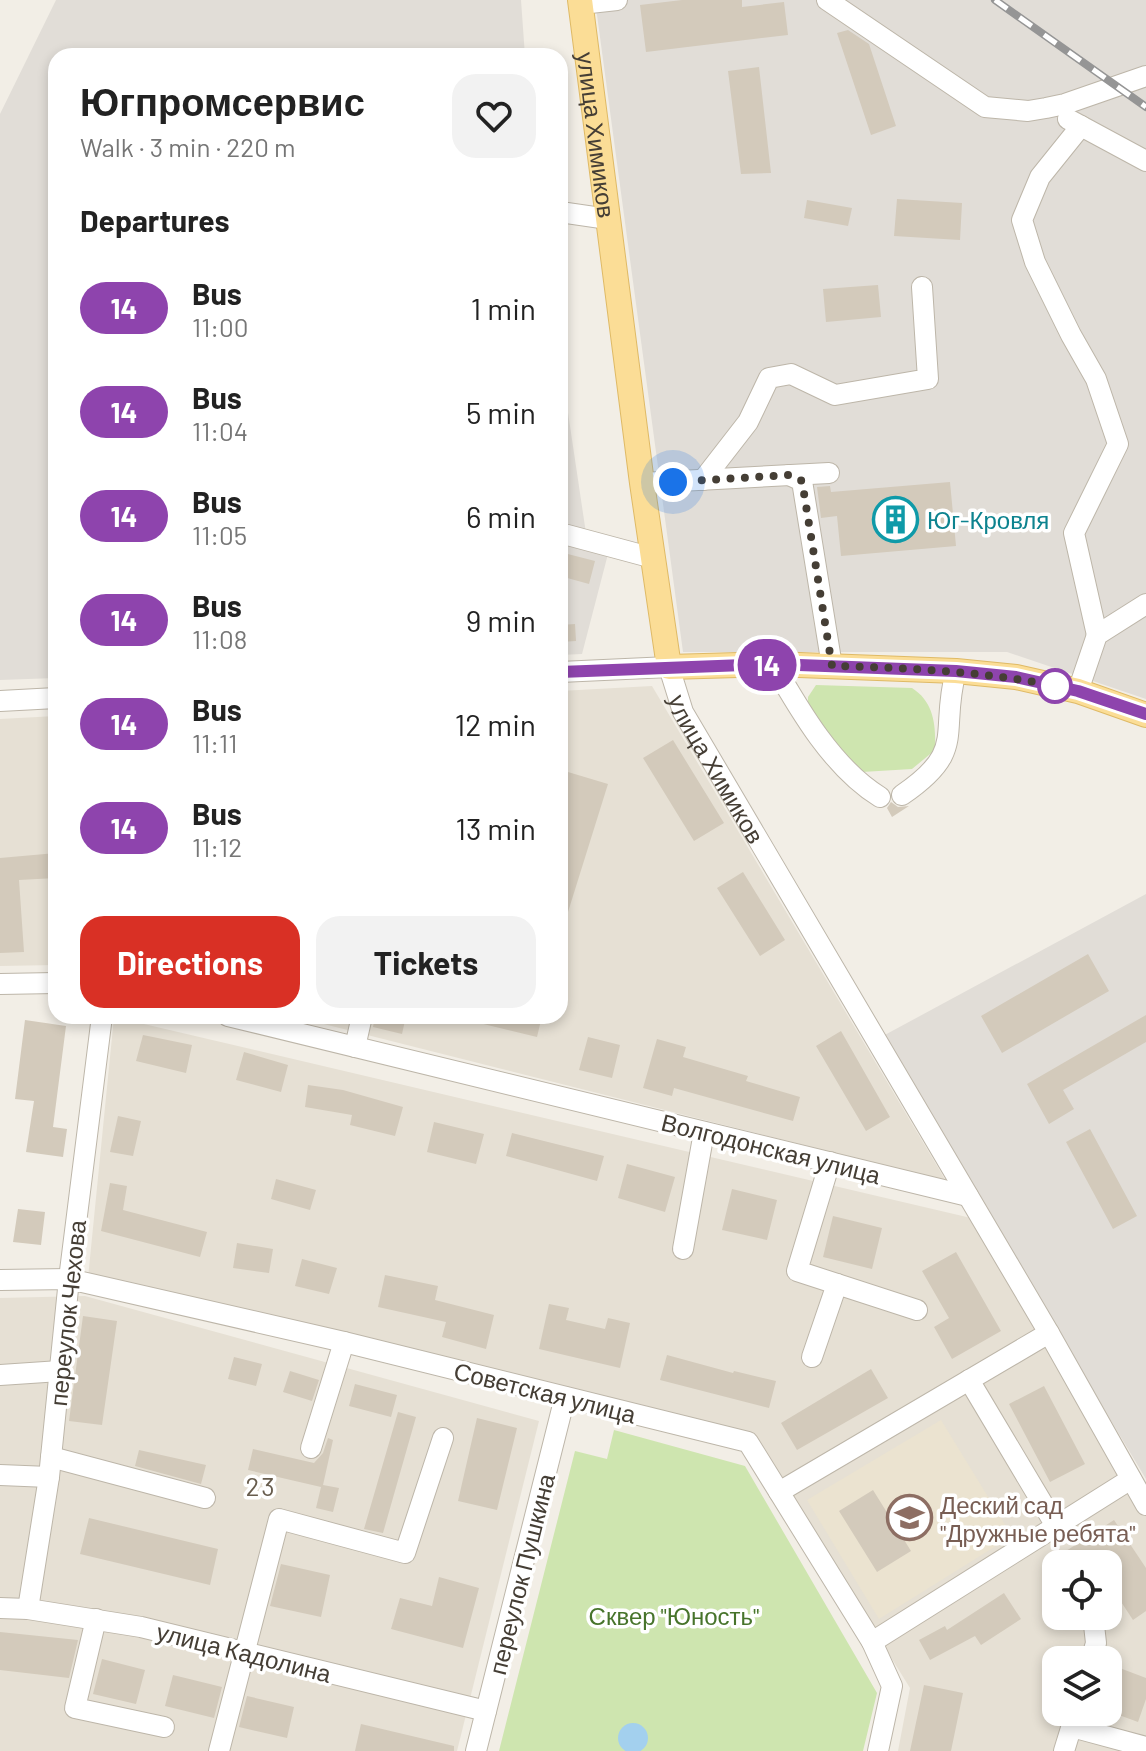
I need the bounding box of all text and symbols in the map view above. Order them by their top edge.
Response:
street label: улица Химиков [572,50,622,220]
button: heart [452,74,536,158]
text: Югпромсервис [80,78,365,124]
text: Walk · 3 min · 220 m [80,131,296,162]
text: Departures [80,202,230,238]
text: Bus [192,275,242,311]
text: 1 min [471,290,536,326]
text: 14 [111,291,137,325]
text: 11:00 [192,311,248,342]
text: Bus [192,379,242,415]
text: 5 min [466,394,536,430]
text: 14 [111,395,137,429]
text: 11:04 [192,415,248,446]
your location [653,462,693,502]
text: Bus [192,483,242,519]
building icon: Юг-Кровля [872,495,920,543]
text: 6 min [466,498,536,534]
text: 14 [111,499,137,533]
place label: Юг-Кровля [927,505,1049,534]
text: 11:05 [192,519,247,550]
text: Bus [192,587,242,623]
text: 9 min [466,602,536,638]
text: 14 [111,603,137,637]
text: 11:08 [192,623,247,654]
line badge: 14 [731,639,803,691]
text: 14 [754,648,780,682]
unlabelled marker [1038,669,1072,703]
text: Bus [192,691,242,727]
street label: улица Химиков [664,691,771,848]
text: 12 min [455,706,536,742]
text: 14 [111,707,137,741]
text: 11:11 [192,727,237,758]
text: Bus [192,795,242,831]
text: 13 min [455,810,536,846]
text: 14 [111,811,137,845]
text: 11:12 [192,831,242,862]
button: Directions [80,916,300,1008]
button: Tickets [316,916,536,1008]
street label: Волгодонская улица [659,1107,884,1189]
street label: переулок Чехова [43,1218,91,1407]
street label: Советская улица [451,1355,640,1429]
district label: 23 [245,1470,277,1501]
street label: переулок Пушкина [482,1470,560,1678]
place label: Деский сад "Дружные ребята" [940,1490,1136,1547]
school or university icon: Деский сад "Дружные ребята" [885,1494,933,1542]
map controls [1042,1550,1122,1726]
button: locate [1042,1550,1122,1630]
park label: Сквер "Юность" [589,1601,759,1630]
street label: улица Кадолина [154,1616,335,1688]
button: layers [1042,1646,1122,1726]

